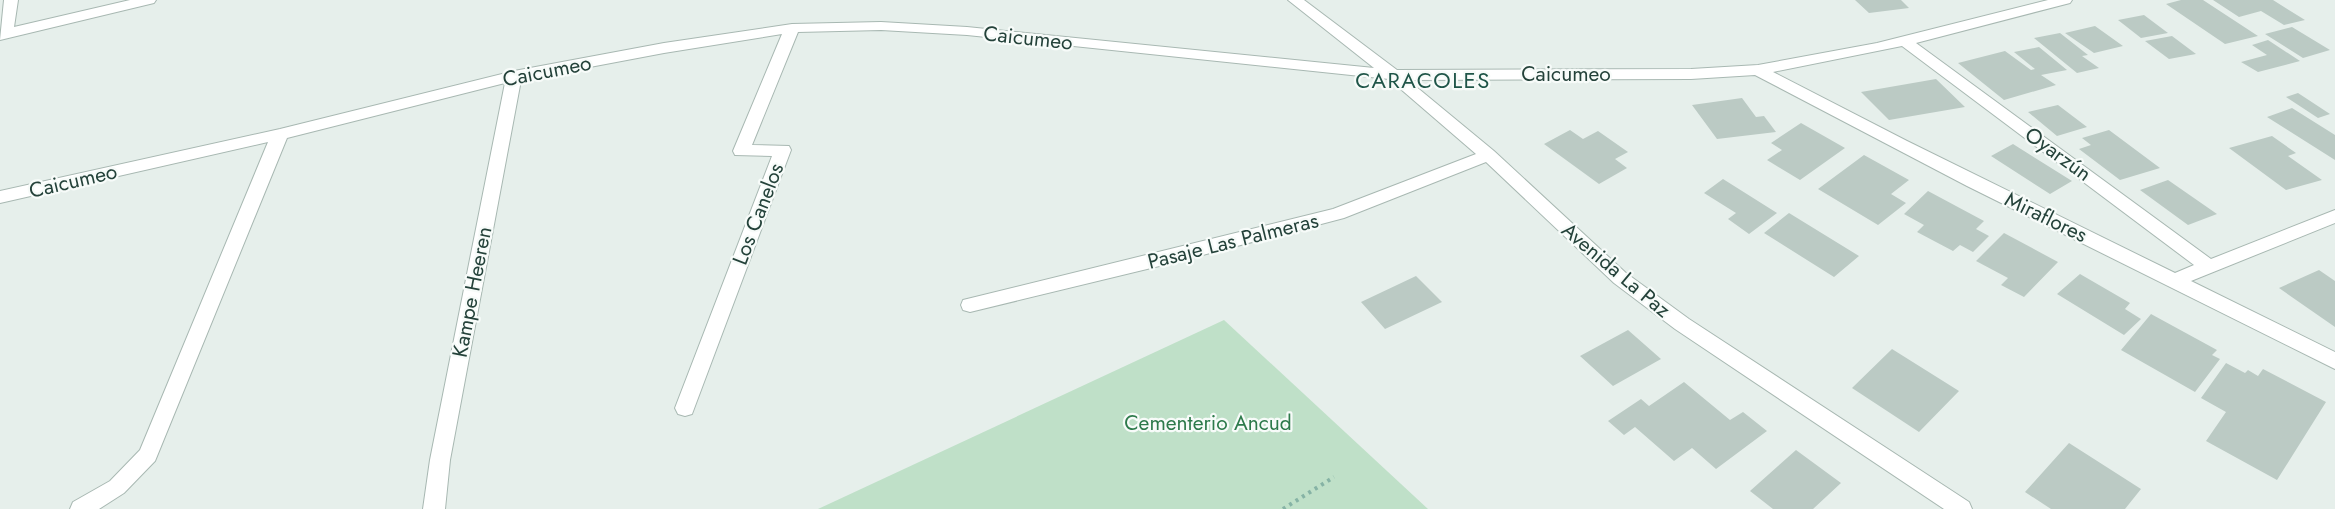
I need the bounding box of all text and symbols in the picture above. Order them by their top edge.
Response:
street label: Caicumeo [982,18,1074,58]
street label: Caicumeo [500,48,594,94]
street label: Caicumeo [1521,59,1611,89]
district label: CARACOLES [1355,64,1491,96]
street label: Oyarzún [2019,120,2097,188]
street label: Caicumeo [26,156,120,206]
street label: Los Canelos [725,159,791,269]
street label: Miraflores [2000,184,2092,250]
street label: Pasaje Las Palmeras [1144,205,1322,277]
street label: Avenida La Paz [1555,215,1677,325]
street label: Kampe Heeren [445,224,499,360]
park label: Cementerio Ancud [1124,408,1292,438]

